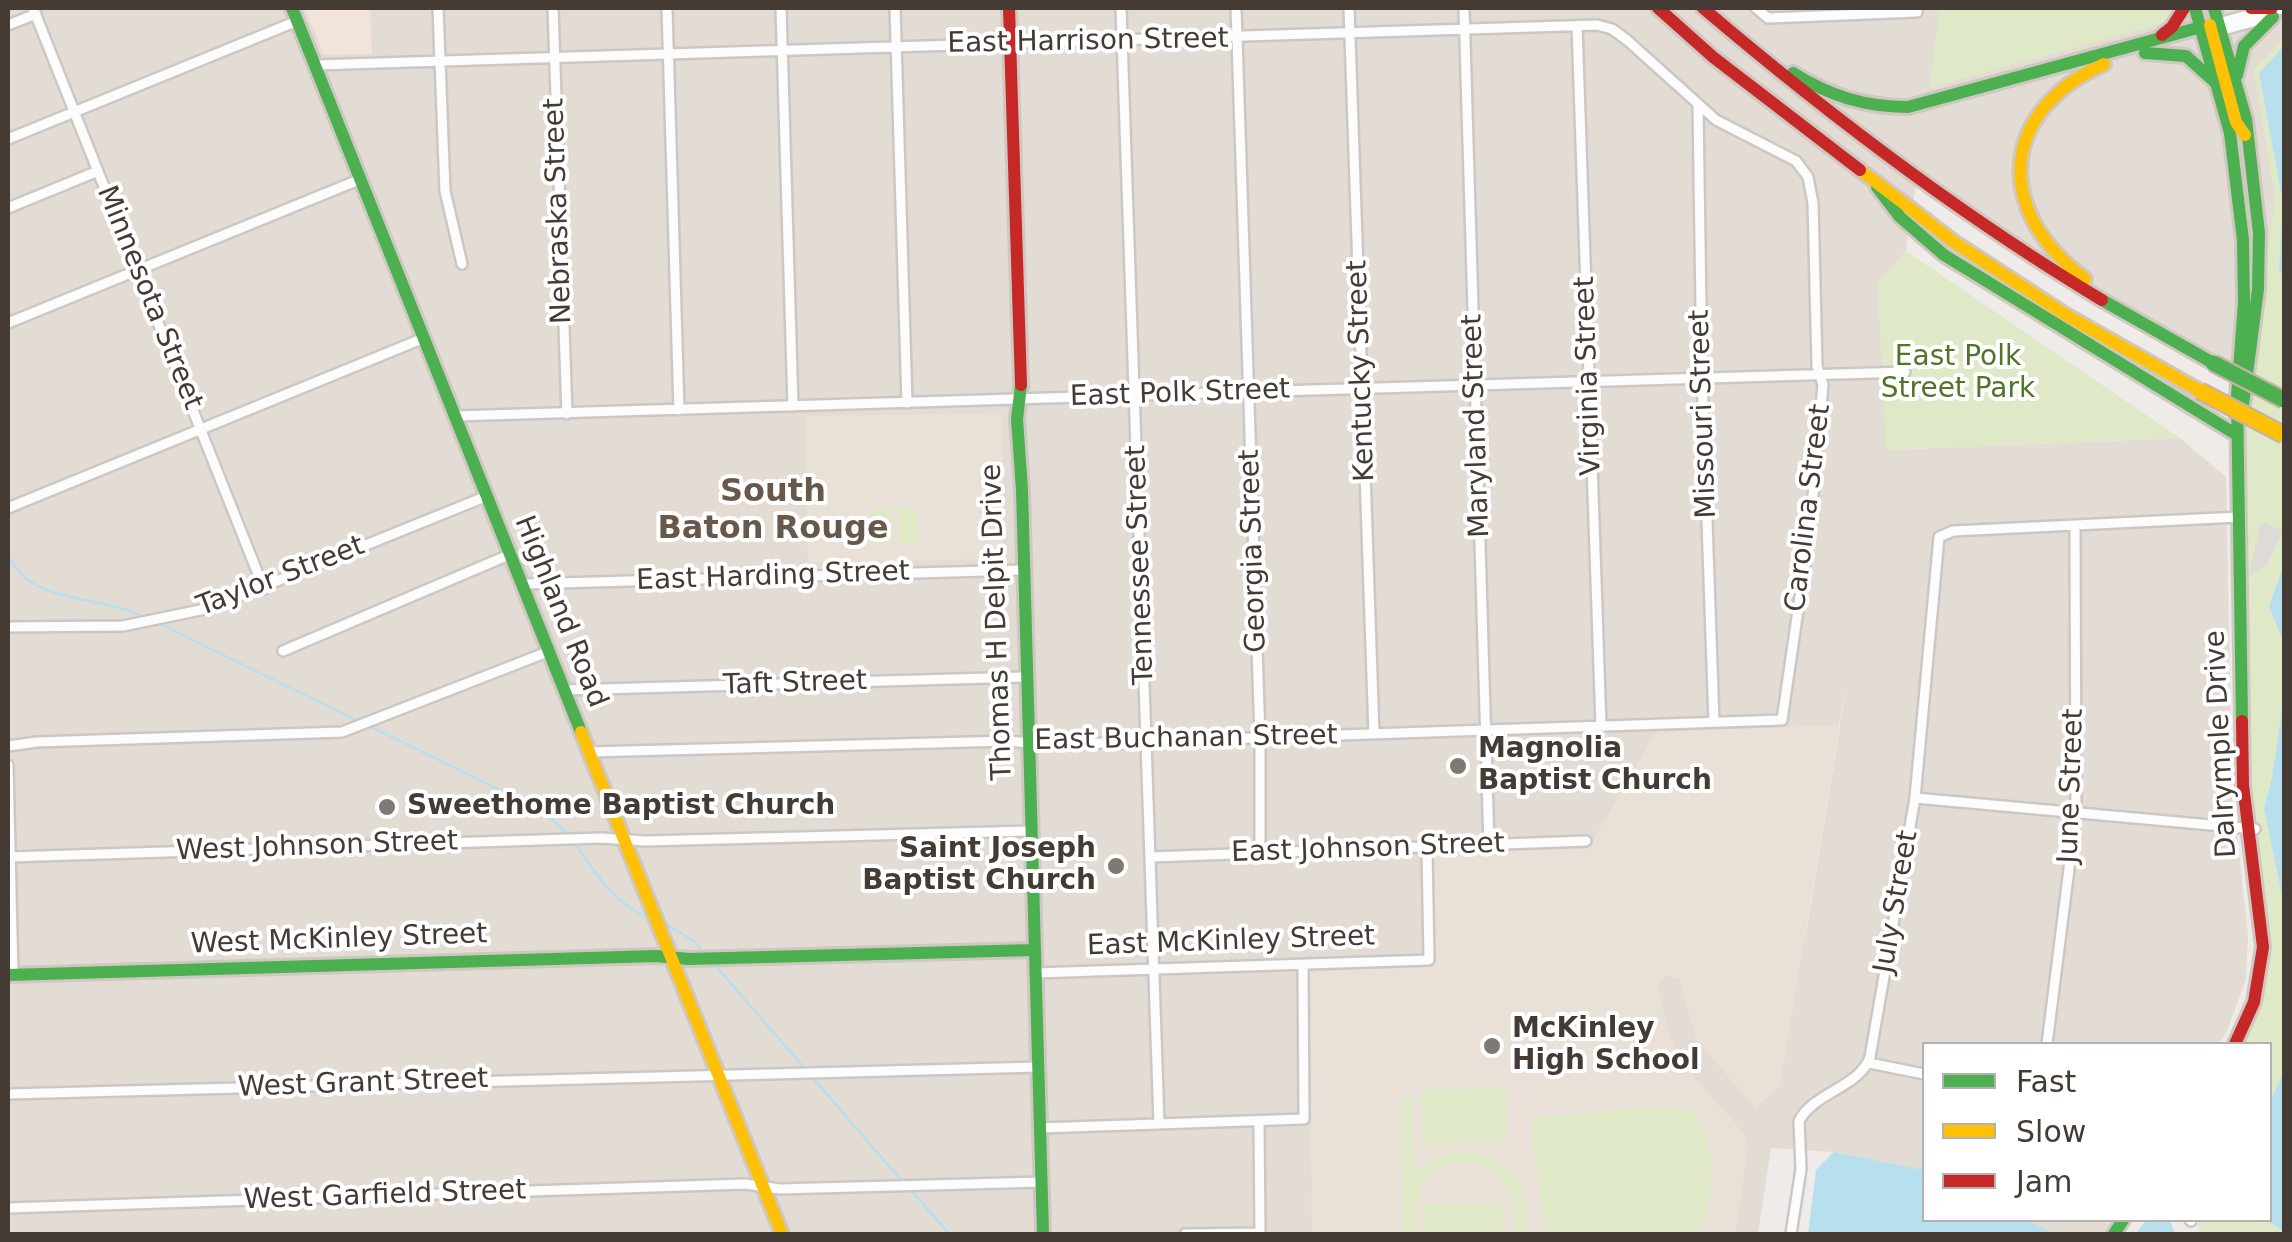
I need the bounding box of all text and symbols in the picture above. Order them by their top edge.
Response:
street label: East Harrison Street [947,23,1229,61]
street label: Nebraska Street [538,97,580,325]
street label: Minnesota Street [89,181,209,415]
street label: Kentucky Street [1341,260,1383,482]
street label: Virginia Street [1569,276,1609,476]
street label: Missouri Street [1684,309,1724,519]
street label: Maryland Street [1456,314,1498,538]
park label: East Polk Street Park [1881,341,2035,407]
street label: East Polk Street [1069,373,1291,415]
street label: Carolina Street [1780,402,1838,614]
street label: Tennessee Street [1120,445,1162,685]
street label: Georgia Street [1234,449,1274,653]
street label: Thomas H Delpit Drive [976,463,1020,781]
district label: South Baton Rouge [657,474,889,549]
street label: Highland Road [506,511,614,713]
street label: Taylor Street [193,530,369,624]
street label: East Harding Street [636,555,910,599]
street label: Dalrymple Drive [2199,629,2245,859]
street label: Taft Street [722,665,868,703]
street label: June Street [2053,708,2091,864]
street label: East Buchanan Street [1034,720,1338,758]
place label: Magnolia Baptist Church [1478,733,1712,799]
marker: Magnolia Baptist Church [1447,755,1469,777]
place label: Sweethome Baptist Church [407,790,835,824]
marker: Sweethome Baptist Church [376,796,398,818]
street label: West Johnson Street [175,825,459,869]
street label: East Johnson Street [1231,827,1505,871]
street label: July Street [1868,828,1926,976]
place label: Saint Joseph Baptist Church [862,833,1096,899]
marker: Saint Joseph Baptist Church [1105,855,1127,877]
street label: West McKinley Street [190,918,488,962]
street label: East McKinley Street [1086,920,1376,964]
place label: McKinley High School [1512,1013,1700,1079]
marker: McKinley High School [1481,1035,1503,1057]
legend [1922,1042,2272,1222]
street label: West Grant Street [237,1063,489,1105]
text: Fast [2016,1064,2076,1099]
text: Slow [2016,1114,2086,1149]
text: Jam [2016,1164,2072,1199]
street label: West Garfield Street [243,1174,527,1218]

